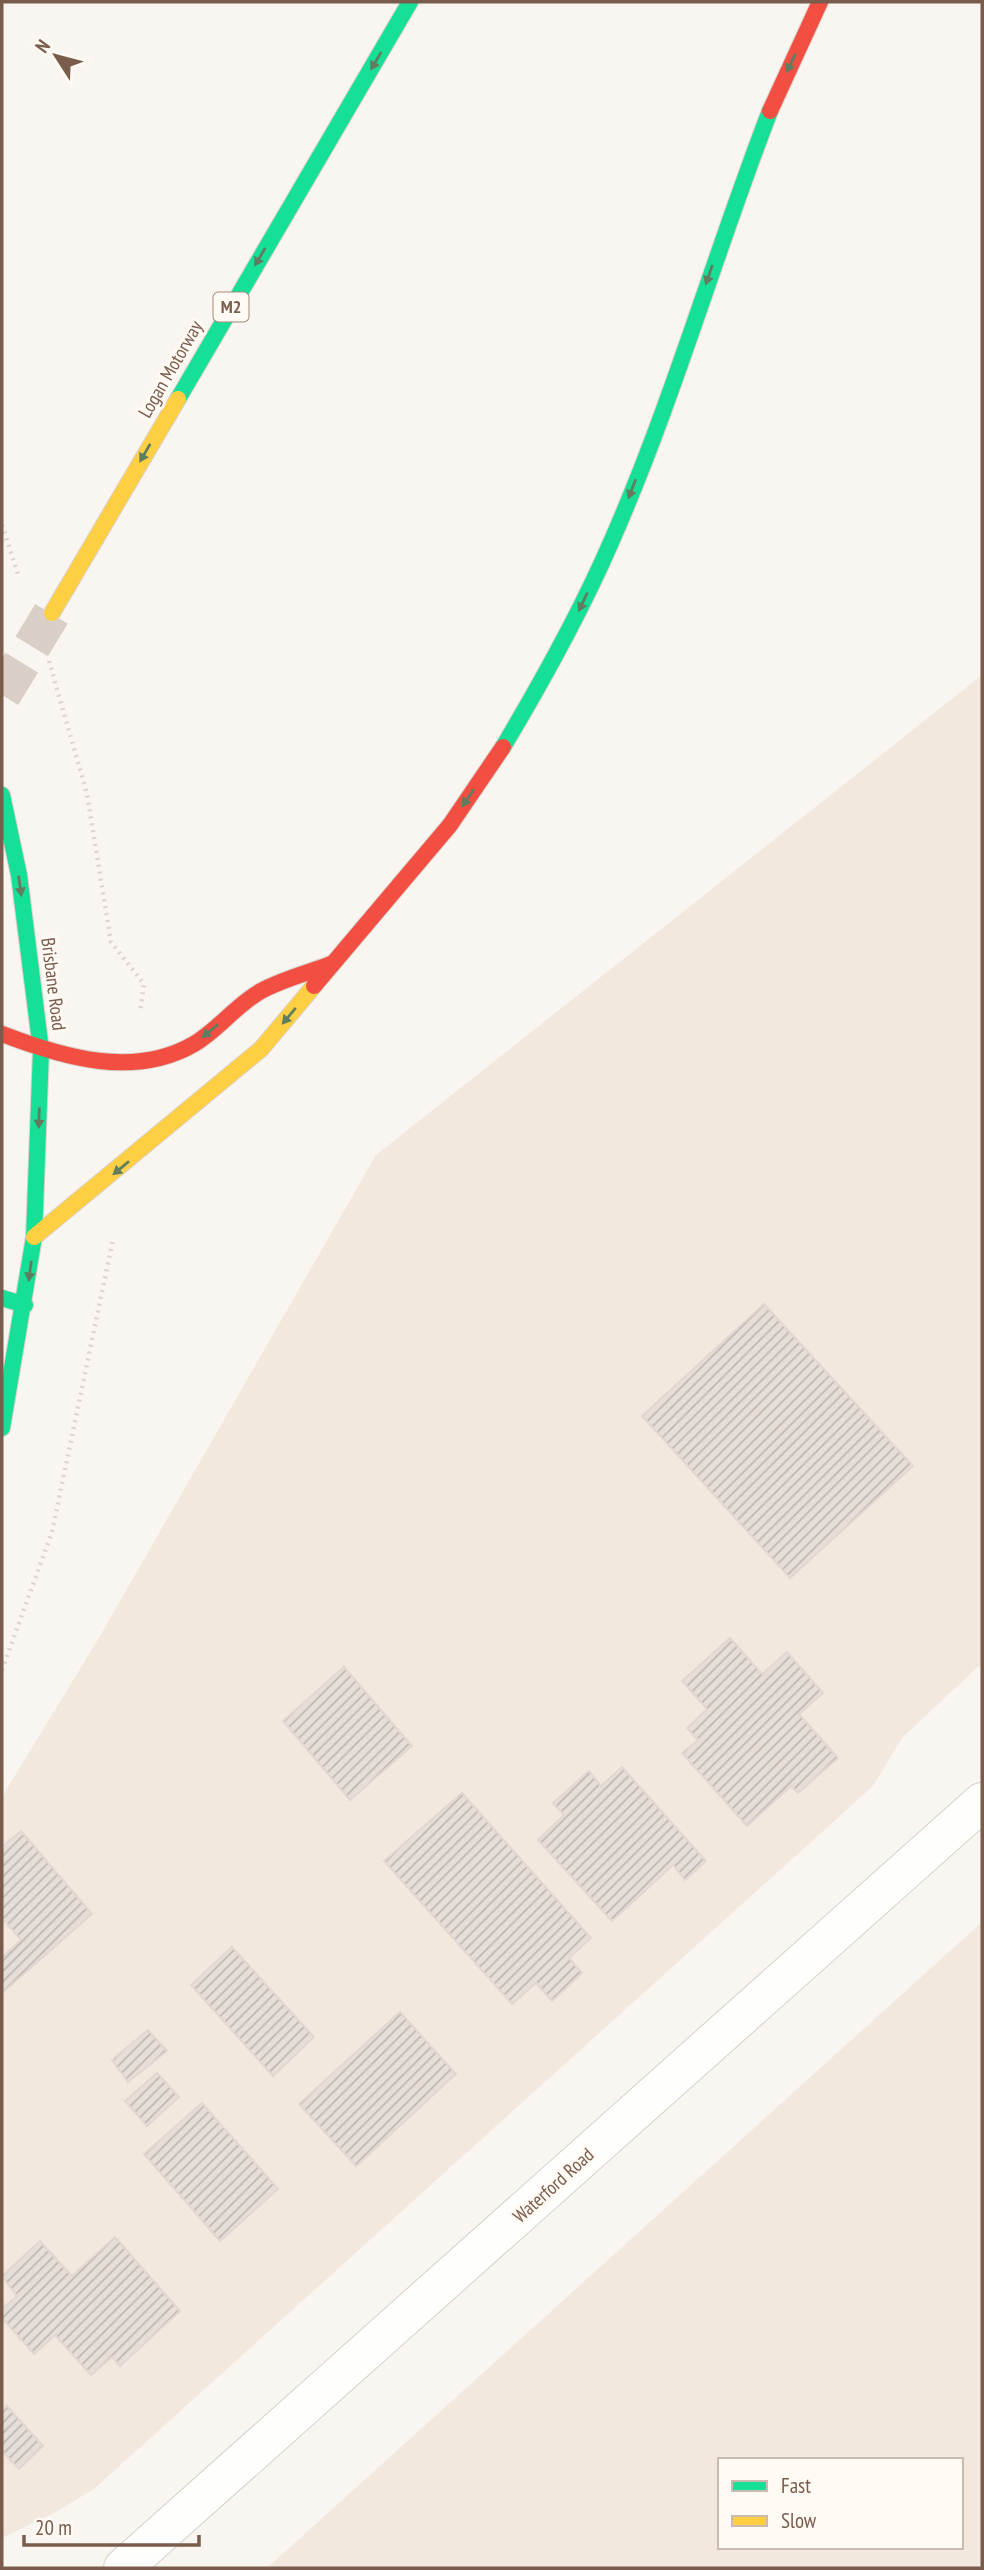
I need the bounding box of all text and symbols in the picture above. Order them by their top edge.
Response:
north arrow [21,21,91,91]
text: N [30,35,55,57]
one-way arrow [369,51,382,70]
one-way arrow [785,53,796,73]
one-way arrow [254,247,266,266]
one-way arrow [703,265,714,286]
road number: M2 [214,292,248,321]
street label: Logan Motorway [133,315,208,422]
one-way arrow [140,443,152,463]
one-way arrow [626,479,637,500]
one-way arrow [577,592,588,612]
one-way arrow [462,788,475,808]
one-way arrow [15,875,26,897]
street label: Brisbane Road [36,936,72,1032]
one-way arrow [282,1006,297,1024]
one-way arrow [202,1023,220,1038]
one-way arrow [33,1108,44,1130]
one-way arrow [112,1160,130,1175]
one-way arrow [24,1260,35,1282]
street label: Waterford Road [508,2142,598,2228]
legend [718,2458,963,2549]
text: Fast [781,2472,811,2499]
scale bar [24,2504,200,2548]
text: Slow [781,2507,817,2534]
text: 20 m [35,2514,72,2541]

